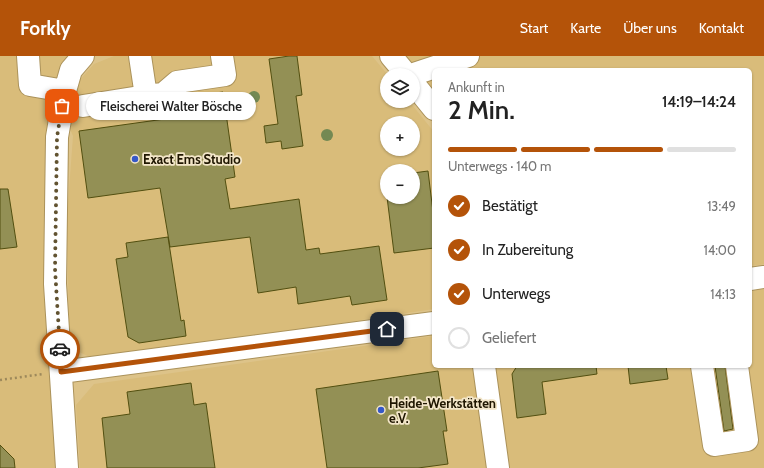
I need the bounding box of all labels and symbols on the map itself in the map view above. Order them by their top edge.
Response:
pin [45,89,79,123]
callout: Fleischerei Walter Bösche [86,92,256,120]
place label: Exact Ems Studio [143,151,241,167]
marker: Exact Ems Studio [130,154,140,164]
pin [370,312,404,346]
courier [40,329,80,369]
place label: Heide-Werkstätten e.V. [389,395,496,426]
marker: Heide-Werkstätten e.V. [376,405,386,415]

